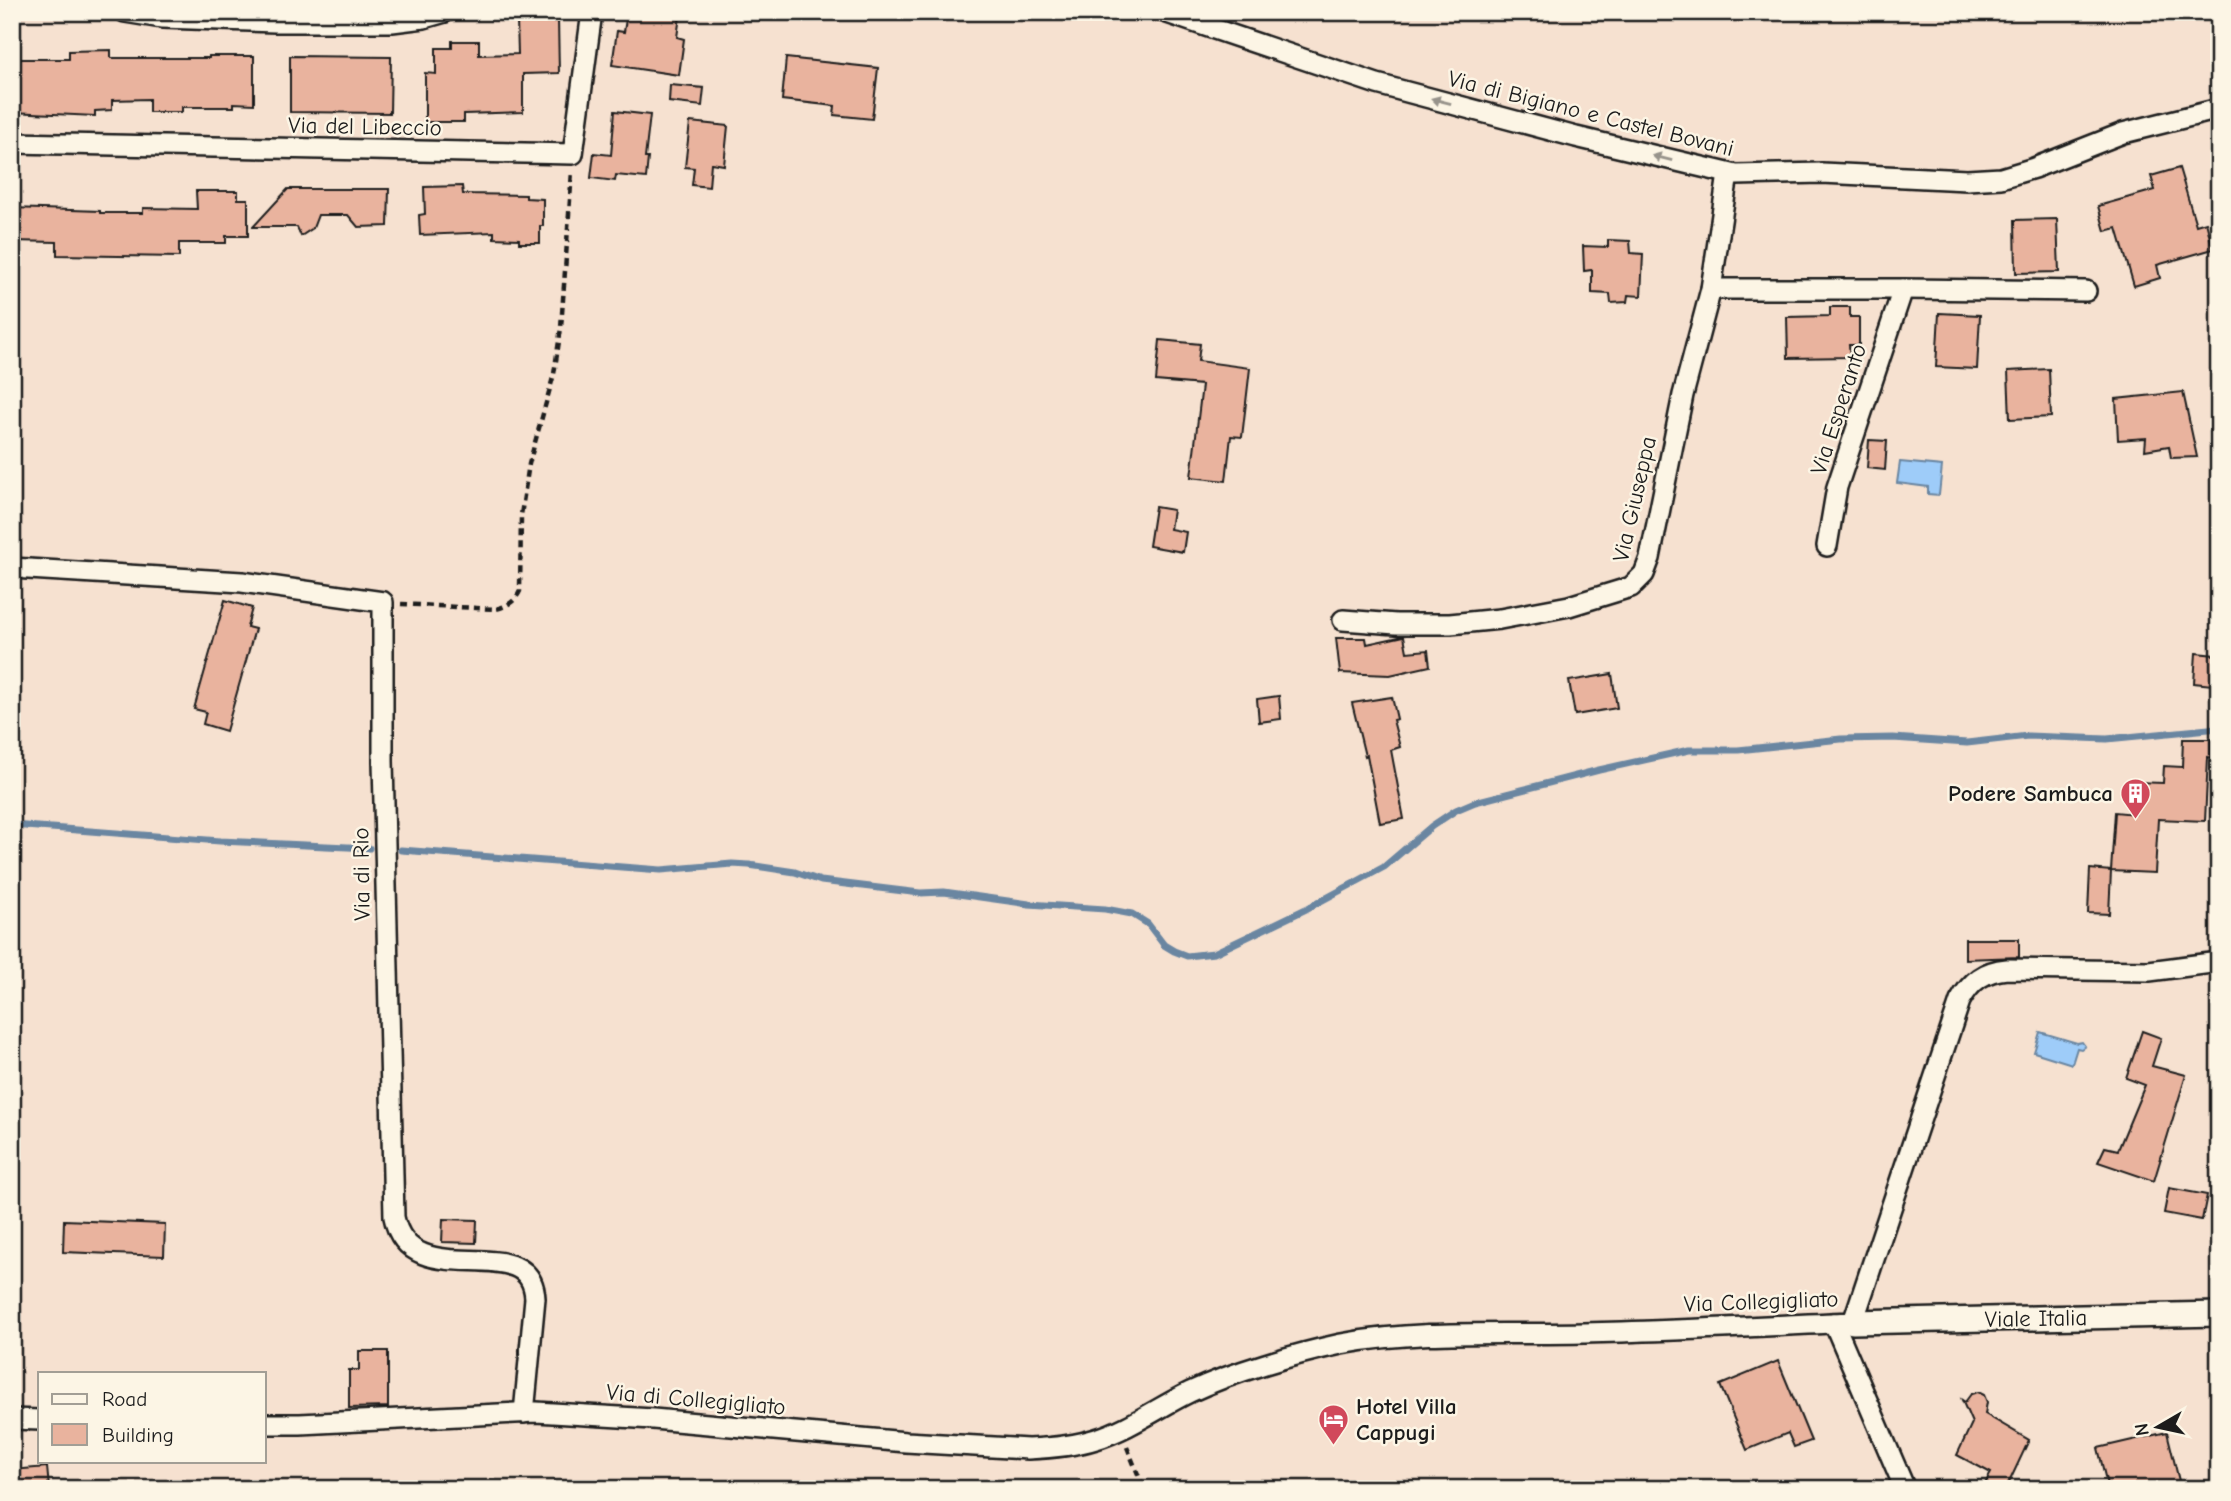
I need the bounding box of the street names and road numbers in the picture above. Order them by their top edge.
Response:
street label: Via di Bigiano e Castel Bovani [1445,65,1737,162]
street label: Via del Libeccio [288,112,442,141]
street label: Via Esperanto [1805,340,1872,478]
street label: Via Giuseppa [1607,434,1662,564]
street label: Via di Rio [347,827,376,921]
street label: Via Collegigliato [1683,1285,1839,1318]
street label: Viale Italia [1984,1304,2088,1333]
street label: Via di Collegigliato [605,1378,787,1421]

